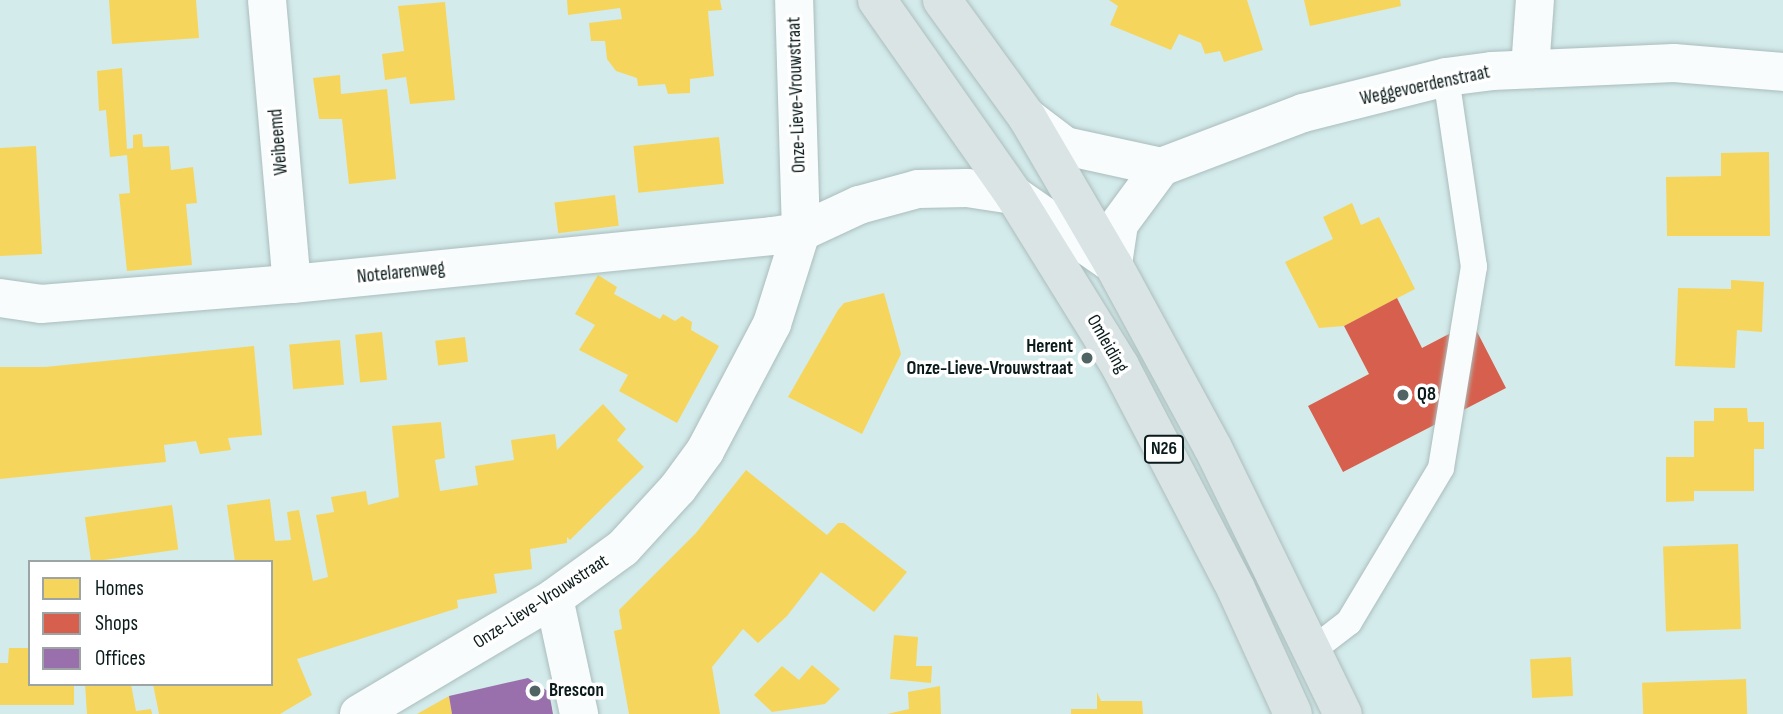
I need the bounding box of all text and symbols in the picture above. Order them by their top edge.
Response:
street label: Onze-Lieve-Vrouwstraat [783,17,811,173]
street label: Weggevoerdenstraat [1358,61,1492,111]
street label: Weibeemd [265,108,293,176]
street label: Notelarenweg [356,257,446,289]
street label: Omleiding [1081,311,1133,377]
place label: Herent Onze-Lieve-Vrouwstraat [907,336,1073,380]
marker: Herent Onze-Lieve-Vrouwstraat [1079,350,1095,366]
place label: Q8 [1417,384,1436,406]
marker: Q8 [1395,387,1411,403]
road number: N26 [1143,434,1185,463]
street label: Onze-Lieve-Vrouwstraat [469,550,613,654]
legend [28,560,273,686]
text: Homes [95,576,144,601]
text: Shops [95,611,138,636]
text: Offices [95,646,146,671]
place label: Brescon [549,680,604,702]
marker: Brescon [527,683,543,699]

